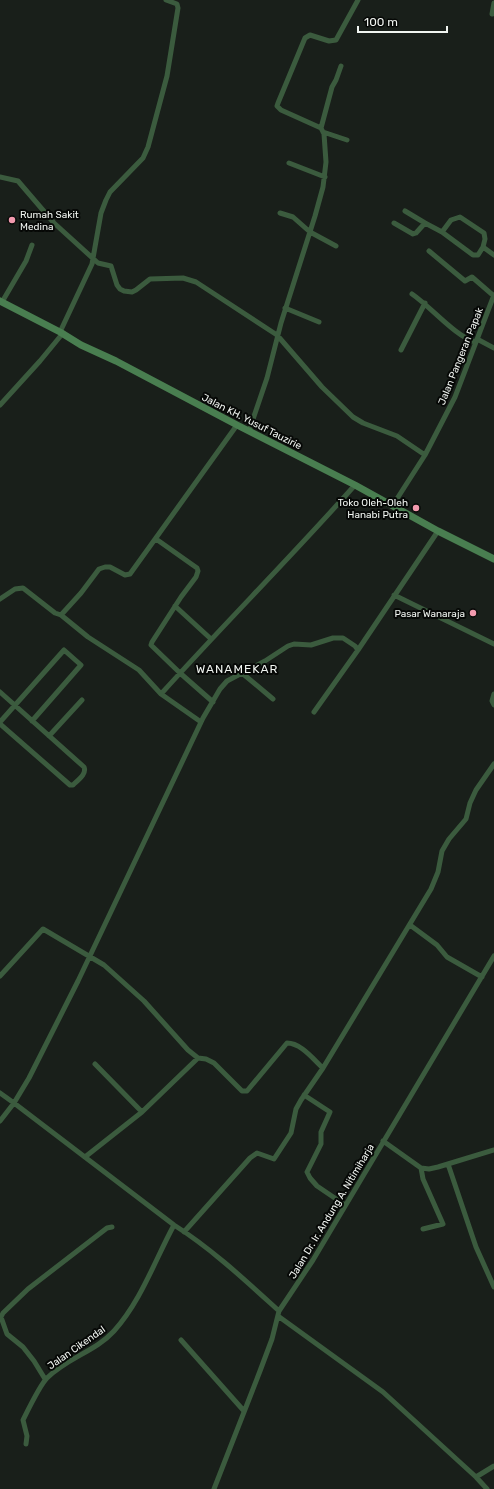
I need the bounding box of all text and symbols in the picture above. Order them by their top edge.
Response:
scale bar [358,8,447,34]
text: 100 m [364,15,398,29]
place label: Rumah Sakit Medina [20,209,79,233]
marker: Rumah Sakit Medina [7,215,17,225]
street label: Jalan Pangeran Papak [436,305,486,407]
street label: Jalan KH. Yusuf Tauzirie [200,391,304,453]
place label: Toko Oleh-Oleh Hanabi Putra [338,497,408,521]
marker: Toko Oleh-Oleh Hanabi Putra [411,503,421,513]
place label: Pasar Wanaraja [394,608,465,620]
marker: Pasar Wanaraja [468,608,478,618]
district label: WANAMEKAR [196,662,278,676]
street label: Jalan Dr. Ir. Andung A. Nitimiharja [287,1142,377,1281]
street label: Jalan Cikendal [45,1323,108,1372]

